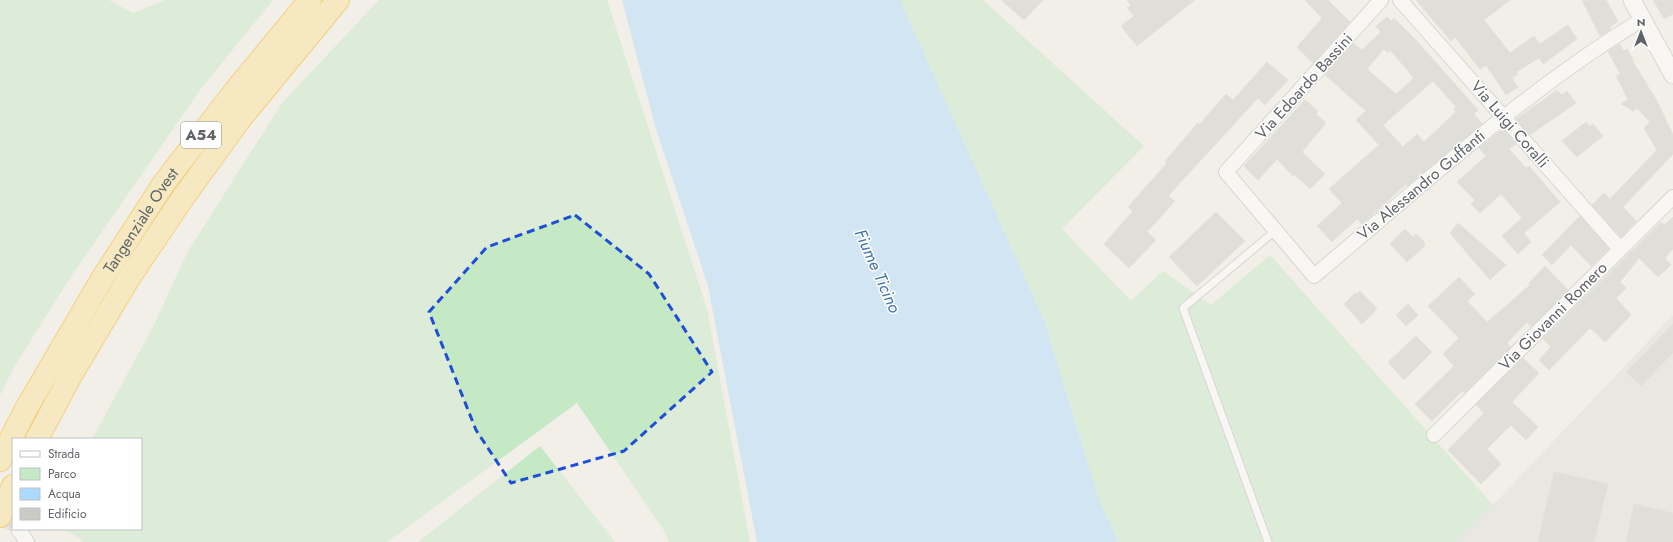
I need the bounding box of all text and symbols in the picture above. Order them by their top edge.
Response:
north arrow [1621,12,1661,52]
text: N [1637,14,1645,30]
street label: Via Edoardo Bassini [1250,28,1358,144]
street label: Via Luigi Coralli [1466,75,1554,173]
road number: A54 [181,122,221,148]
street label: Via Alessandro Guffanti [1352,125,1490,245]
street label: Tangenziale Ovest [97,162,184,278]
water label: Fiume Ticino [849,225,907,317]
street label: Via Giovanni Romero [1494,256,1613,375]
legend [12,438,142,530]
text: Strada [48,445,80,463]
text: Parco [48,465,77,483]
text: Acqua [48,485,81,503]
text: Edificio [48,505,87,523]

